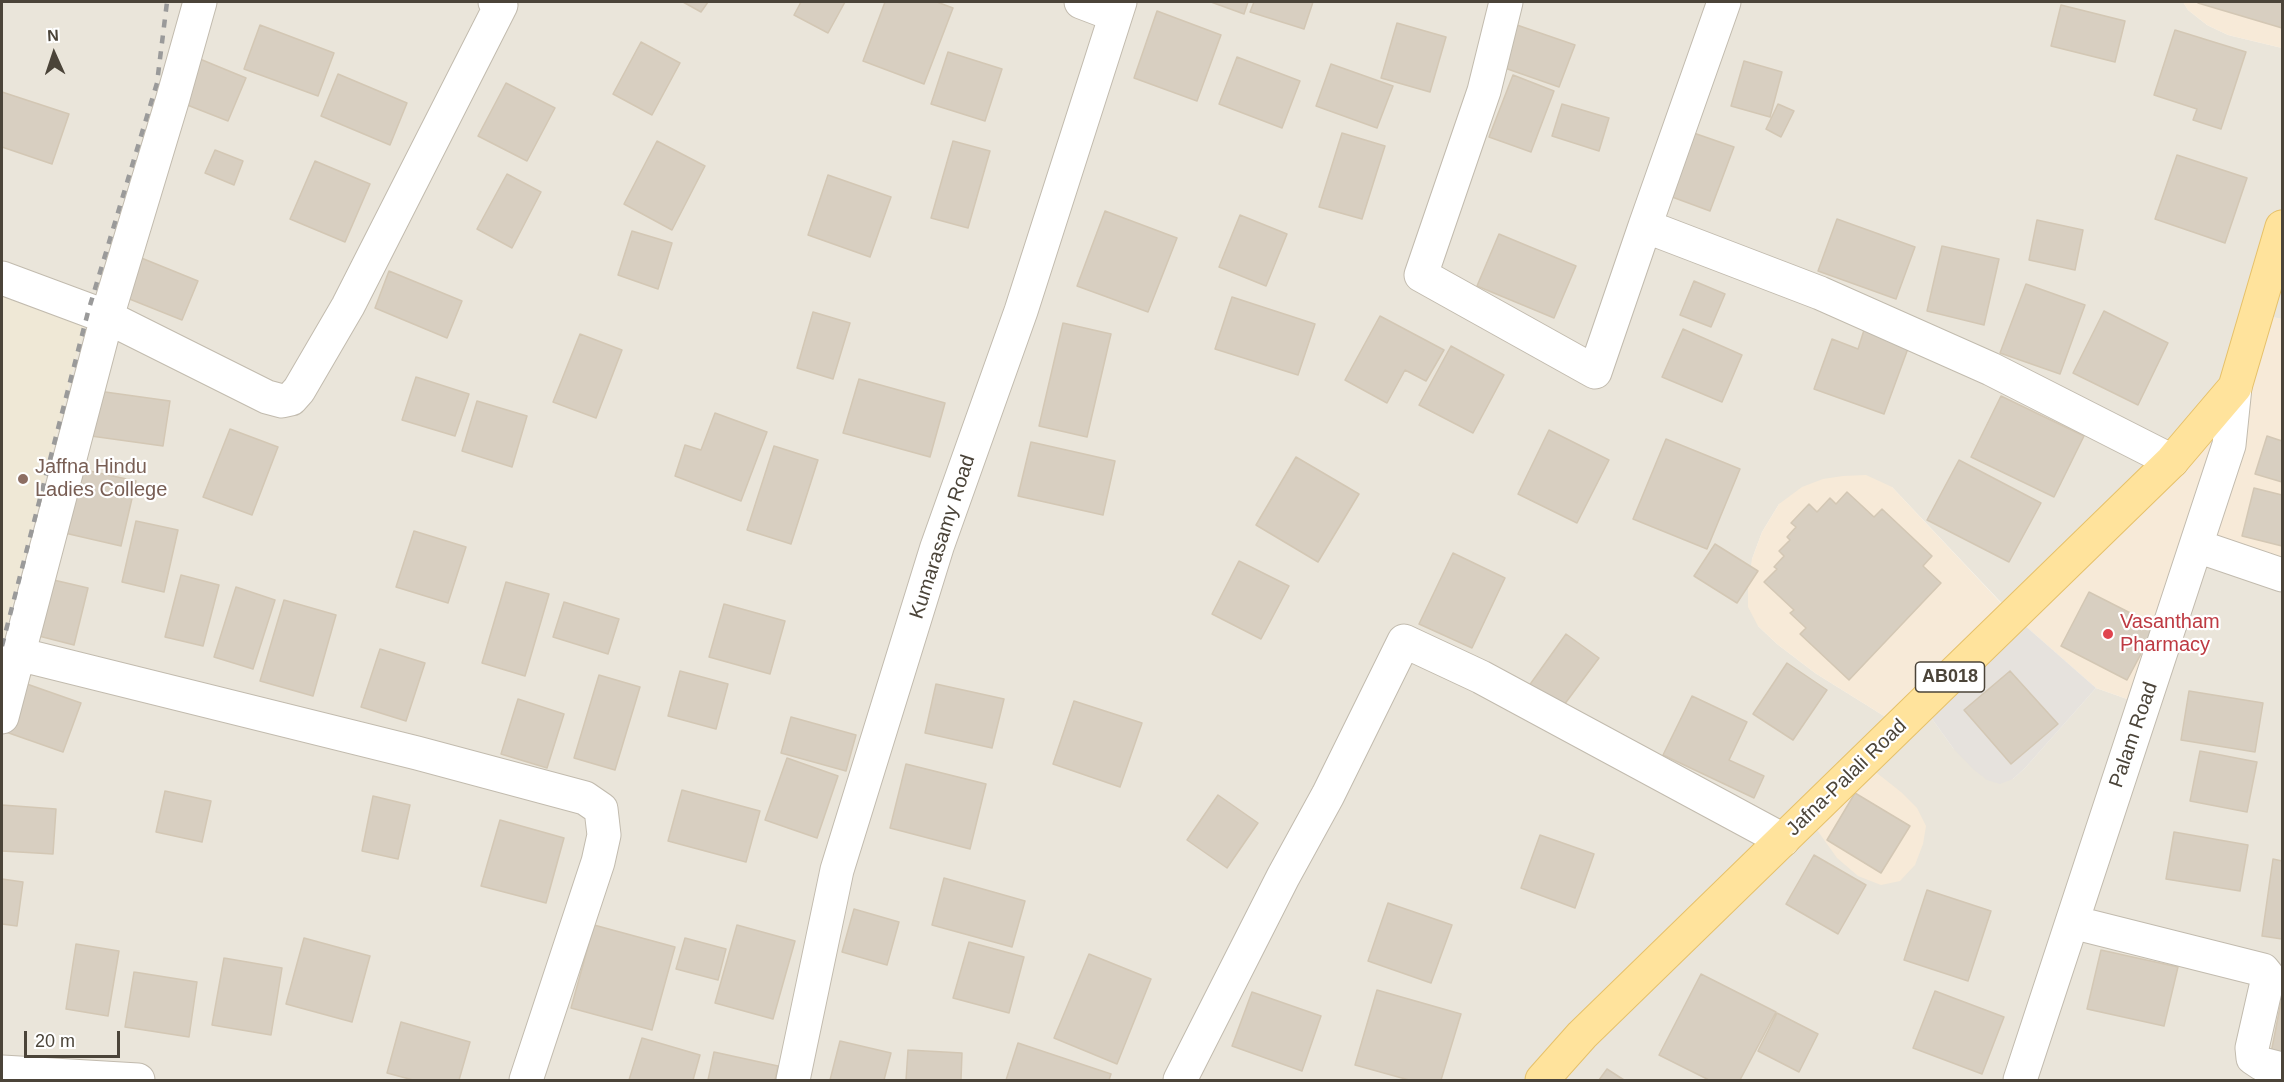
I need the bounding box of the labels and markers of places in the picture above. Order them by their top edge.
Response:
place label: Jaffna Hindu Ladies College [35,455,167,502]
marker: Jaffna Hindu Ladies College [16,472,30,486]
place label: Vasantham Pharmacy [2120,610,2220,657]
marker: Vasantham Pharmacy [2101,627,2115,641]

